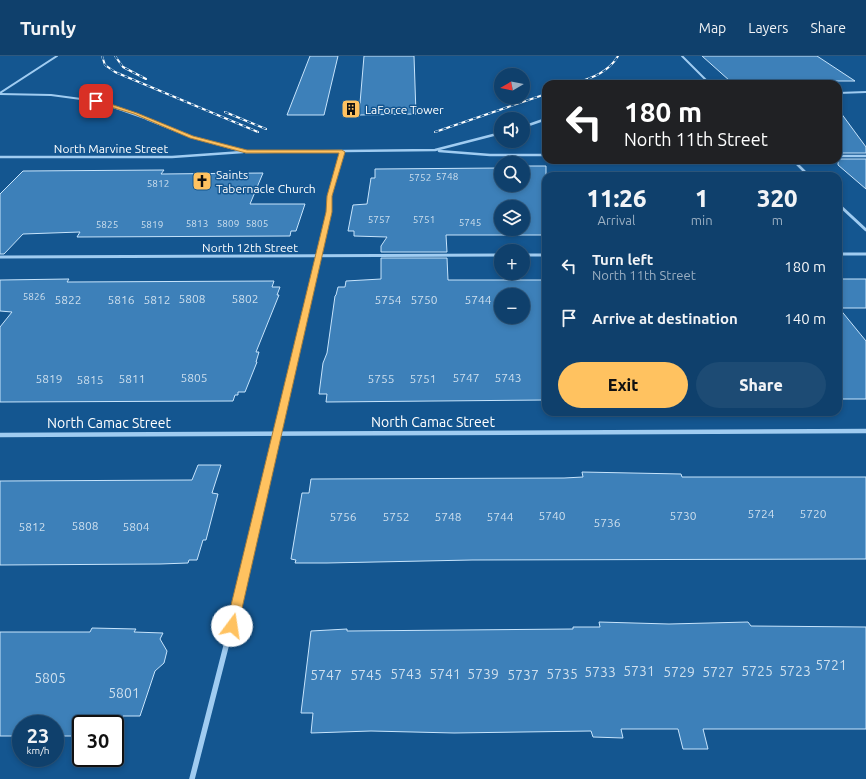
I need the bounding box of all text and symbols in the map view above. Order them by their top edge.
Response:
text: Turnly [20,17,76,39]
text: Map [699,20,726,36]
text: Layers [748,20,788,36]
text: Share [810,20,846,36]
north arrow [494,68,530,104]
map controls [494,68,530,324]
pin [79,84,113,118]
icon: arrive [85,90,107,112]
icon: left [558,96,610,148]
text: 180 m [624,96,702,127]
building icon: LaForce Tower [340,98,362,120]
place label: LaForce Tower [365,103,444,116]
button: sound [494,112,530,148]
text: North 11th Street [624,129,768,149]
street label: North Marvine Street [54,142,168,155]
button: search [494,156,530,192]
place label: Saints Tabernacle Church [216,168,316,195]
church icon: Saints Tabernacle Church [191,170,213,192]
house number: 5748 [436,171,459,182]
house number: 5752 [409,172,431,183]
house number: 5812 [147,178,169,189]
text: 11:26 [586,185,646,212]
text: 1 [695,185,708,212]
text: 320 [757,185,798,212]
button: layers [494,200,530,236]
text: Arrival [597,213,635,227]
text: min [691,213,713,227]
text: m [772,213,783,227]
house number: 5757 [368,214,390,225]
house number: 5751 [413,214,435,225]
house number: 5745 [459,217,481,228]
house number: 5813 [186,218,208,229]
house number: 5809 [217,218,239,229]
house number: 5805 [246,218,268,229]
house number: 5825 [96,219,118,230]
house number: 5819 [141,219,163,230]
street label: North 12th Street [202,241,298,254]
button: + [494,244,530,280]
text: Turn left [592,251,653,268]
icon: left [558,255,580,277]
text: 180 m [784,258,826,275]
text: North 11th Street [592,268,696,282]
button: − [494,288,530,324]
house number: 5826 [23,291,46,302]
house number: 5808 [178,292,206,305]
house number: 5802 [231,292,259,305]
house number: 5822 [54,293,82,306]
house number: 5816 [107,293,135,306]
house number: 5812 [143,293,171,306]
house number: 5754 [374,293,402,306]
house number: 5750 [410,293,438,306]
house number: 5744 [464,293,492,306]
icon: arrive [558,307,580,329]
text: Arrive at destination [592,310,738,327]
text: 140 m [784,310,826,327]
button: Exit [558,362,688,408]
button: Share [696,362,826,408]
house number: 5805 [180,371,208,384]
house number: 5747 [452,371,480,384]
house number: 5743 [494,371,522,384]
house number: 5819 [35,372,63,385]
house number: 5811 [118,372,146,385]
house number: 5755 [367,372,395,385]
house number: 5751 [409,372,437,385]
house number: 5815 [76,373,104,386]
street label: North Camac Street [371,414,496,430]
street label: North Camac Street [47,415,172,431]
house number: 5724 [747,507,775,520]
house number: 5720 [799,507,827,520]
house number: 5740 [538,509,566,522]
house number: 5730 [669,509,697,522]
house number: 5756 [329,510,357,523]
house number: 5752 [382,510,410,523]
house number: 5748 [434,510,462,523]
house number: 5744 [486,510,514,523]
house number: 5736 [593,516,621,529]
house number: 5808 [71,519,99,532]
house number: 5812 [18,520,46,533]
house number: 5804 [122,520,150,533]
position arrow [211,605,253,647]
house number: 5721 [815,657,847,673]
house number: 5731 [623,663,655,679]
house number: 5725 [741,663,773,679]
house number: 5723 [779,663,811,679]
house number: 5733 [584,664,616,680]
house number: 5729 [663,664,695,680]
house number: 5727 [702,664,734,680]
house number: 5743 [390,666,422,682]
house number: 5741 [429,666,461,682]
house number: 5739 [467,666,499,682]
house number: 5735 [546,666,578,682]
house number: 5747 [310,667,342,683]
house number: 5745 [350,667,382,683]
house number: 5737 [507,667,539,683]
house number: 5805 [34,670,66,686]
house number: 5801 [108,685,140,701]
speed limit sign: 30 [72,715,124,767]
text: 23 [27,724,49,747]
text: km/h [26,745,50,756]

